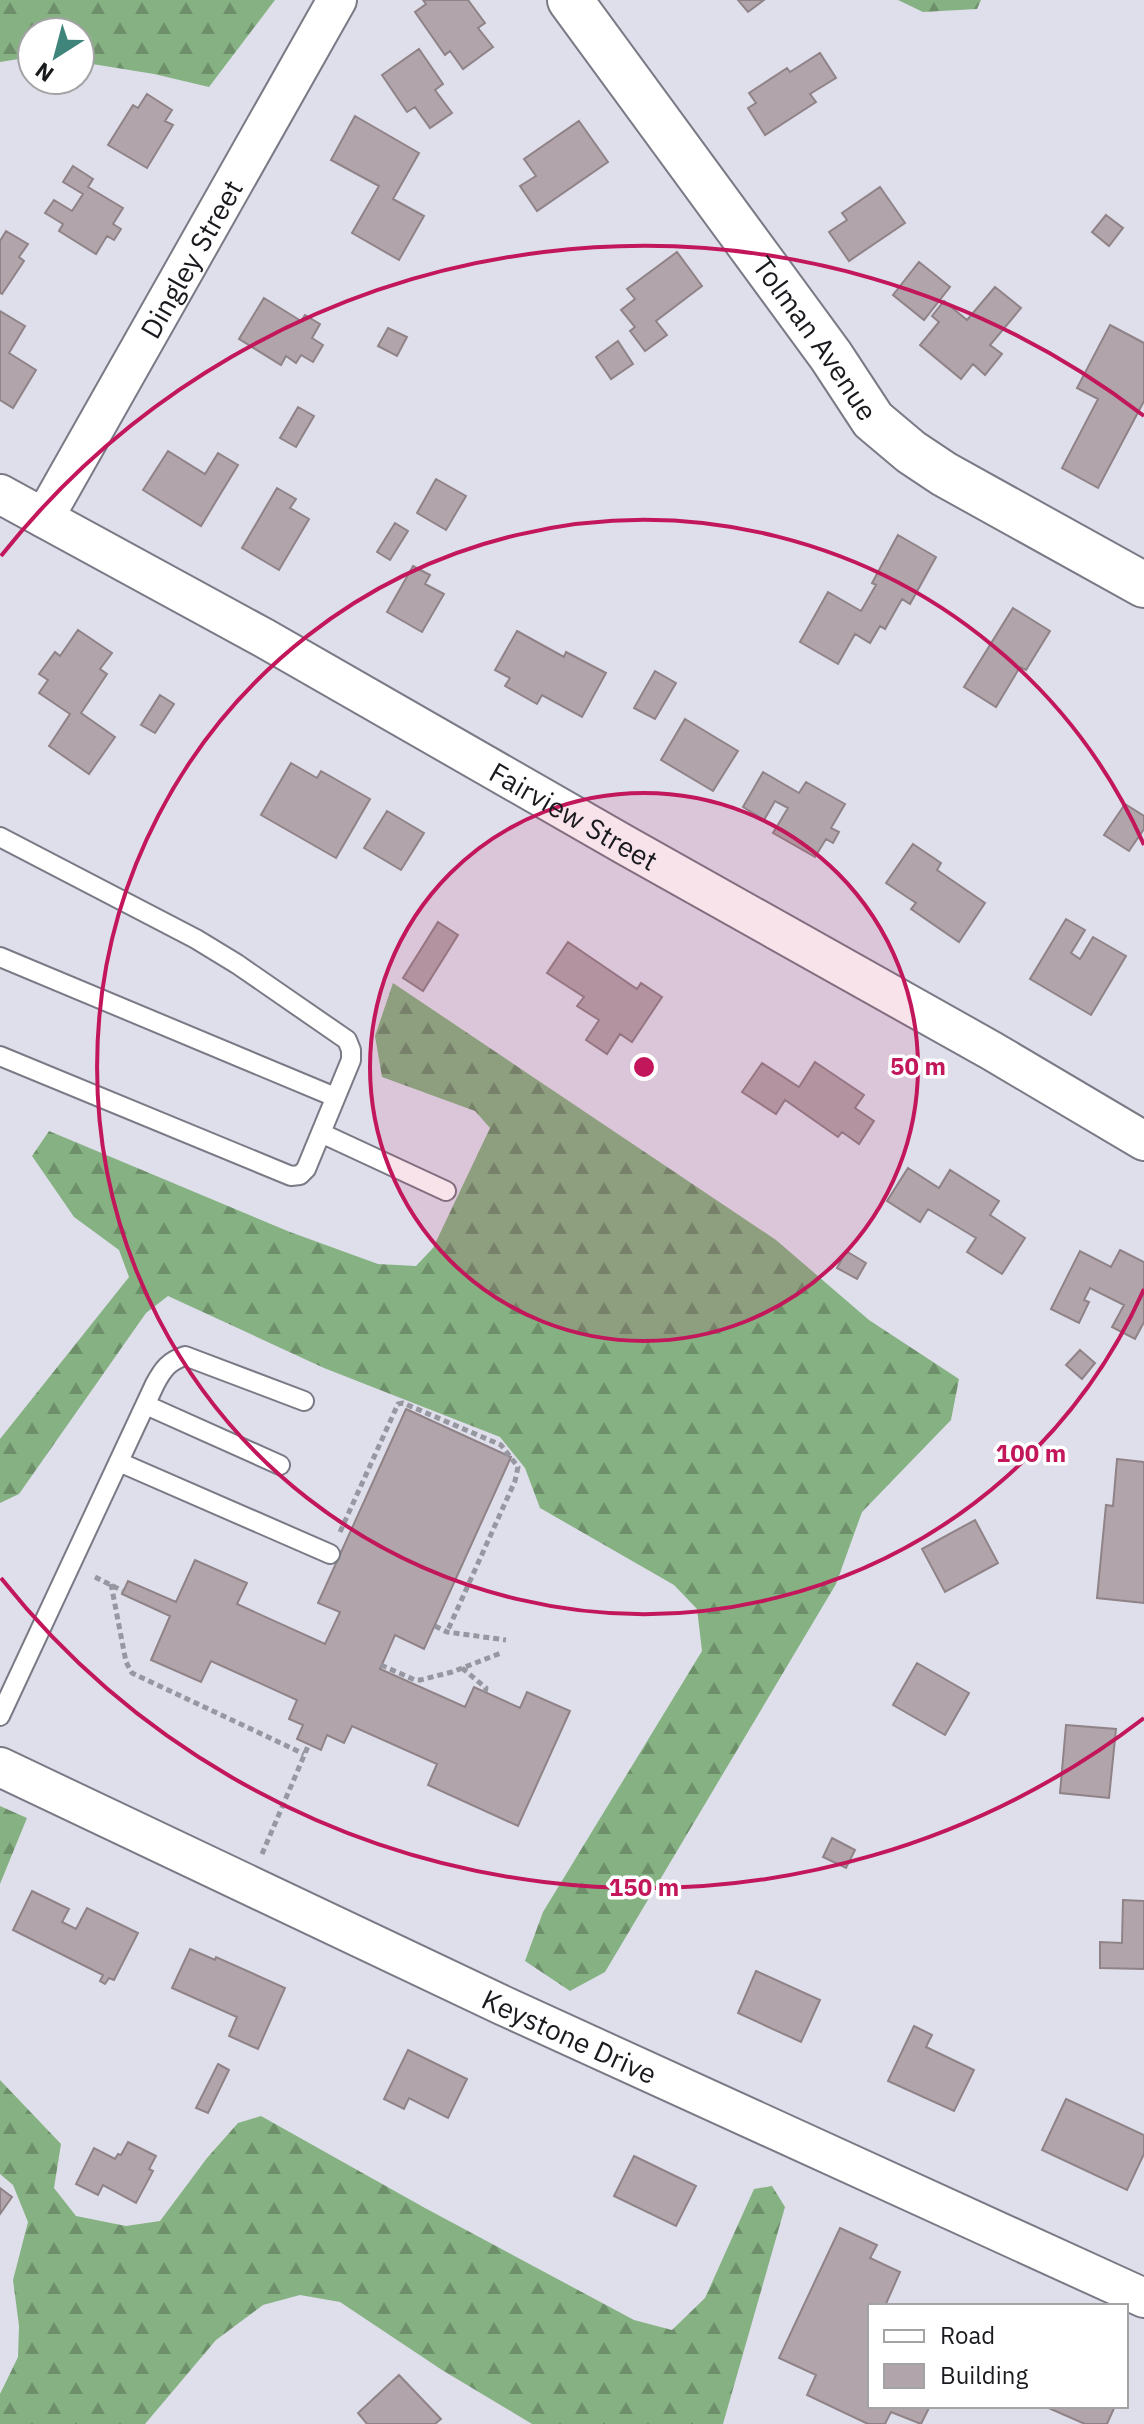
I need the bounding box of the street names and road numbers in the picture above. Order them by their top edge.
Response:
street label: Dingley Street [131,173,250,345]
street label: Tolman Avenue [745,248,887,427]
street label: Fairview Street [483,753,665,878]
street label: Keystone Drive [476,1980,663,2092]

